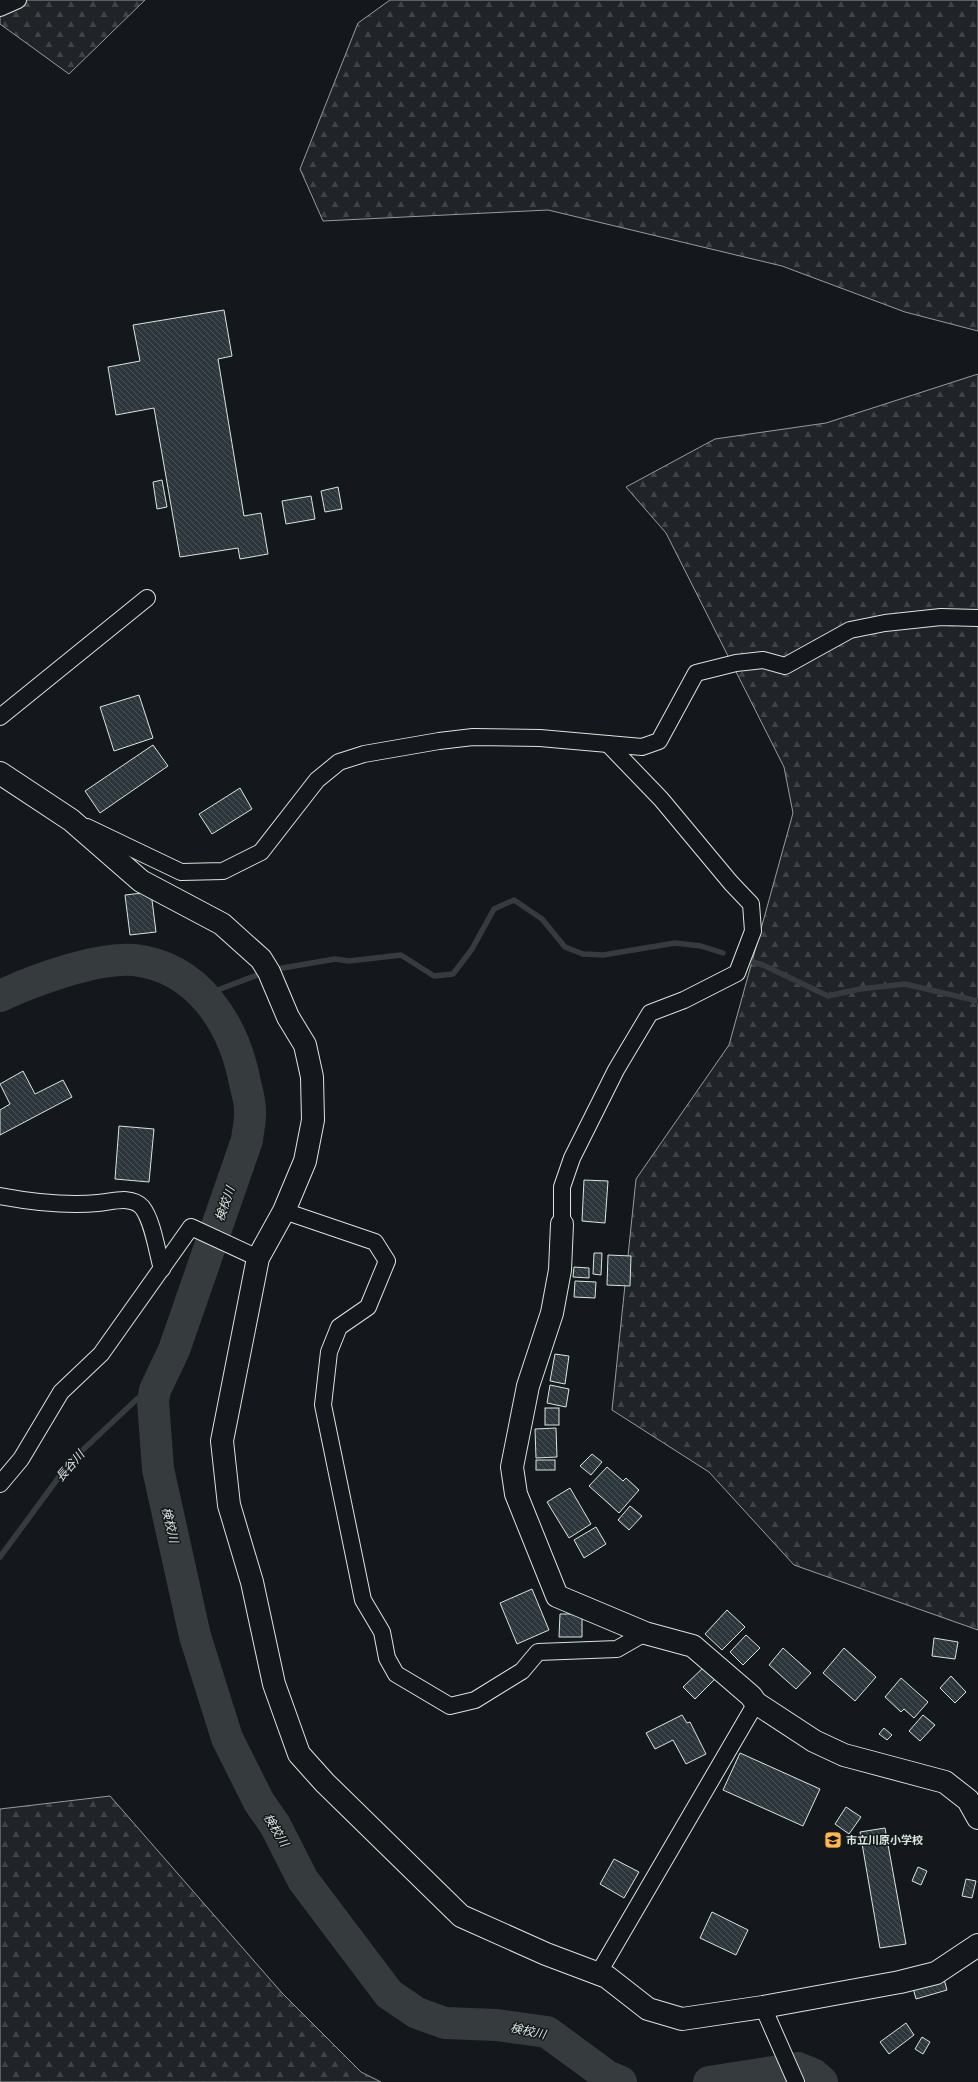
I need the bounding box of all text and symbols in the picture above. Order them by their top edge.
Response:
water label: 検校川 [210,1182,240,1224]
water label: 長谷川 [51,1444,90,1485]
water label: 検校川 [157,1505,184,1547]
water label: 検校川 [259,1809,295,1852]
school or university icon: 市立川原小学校 [823,1830,843,1850]
place label: 市立川原小学校 [846,1832,923,1848]
water label: 検校川 [509,2017,550,2044]

